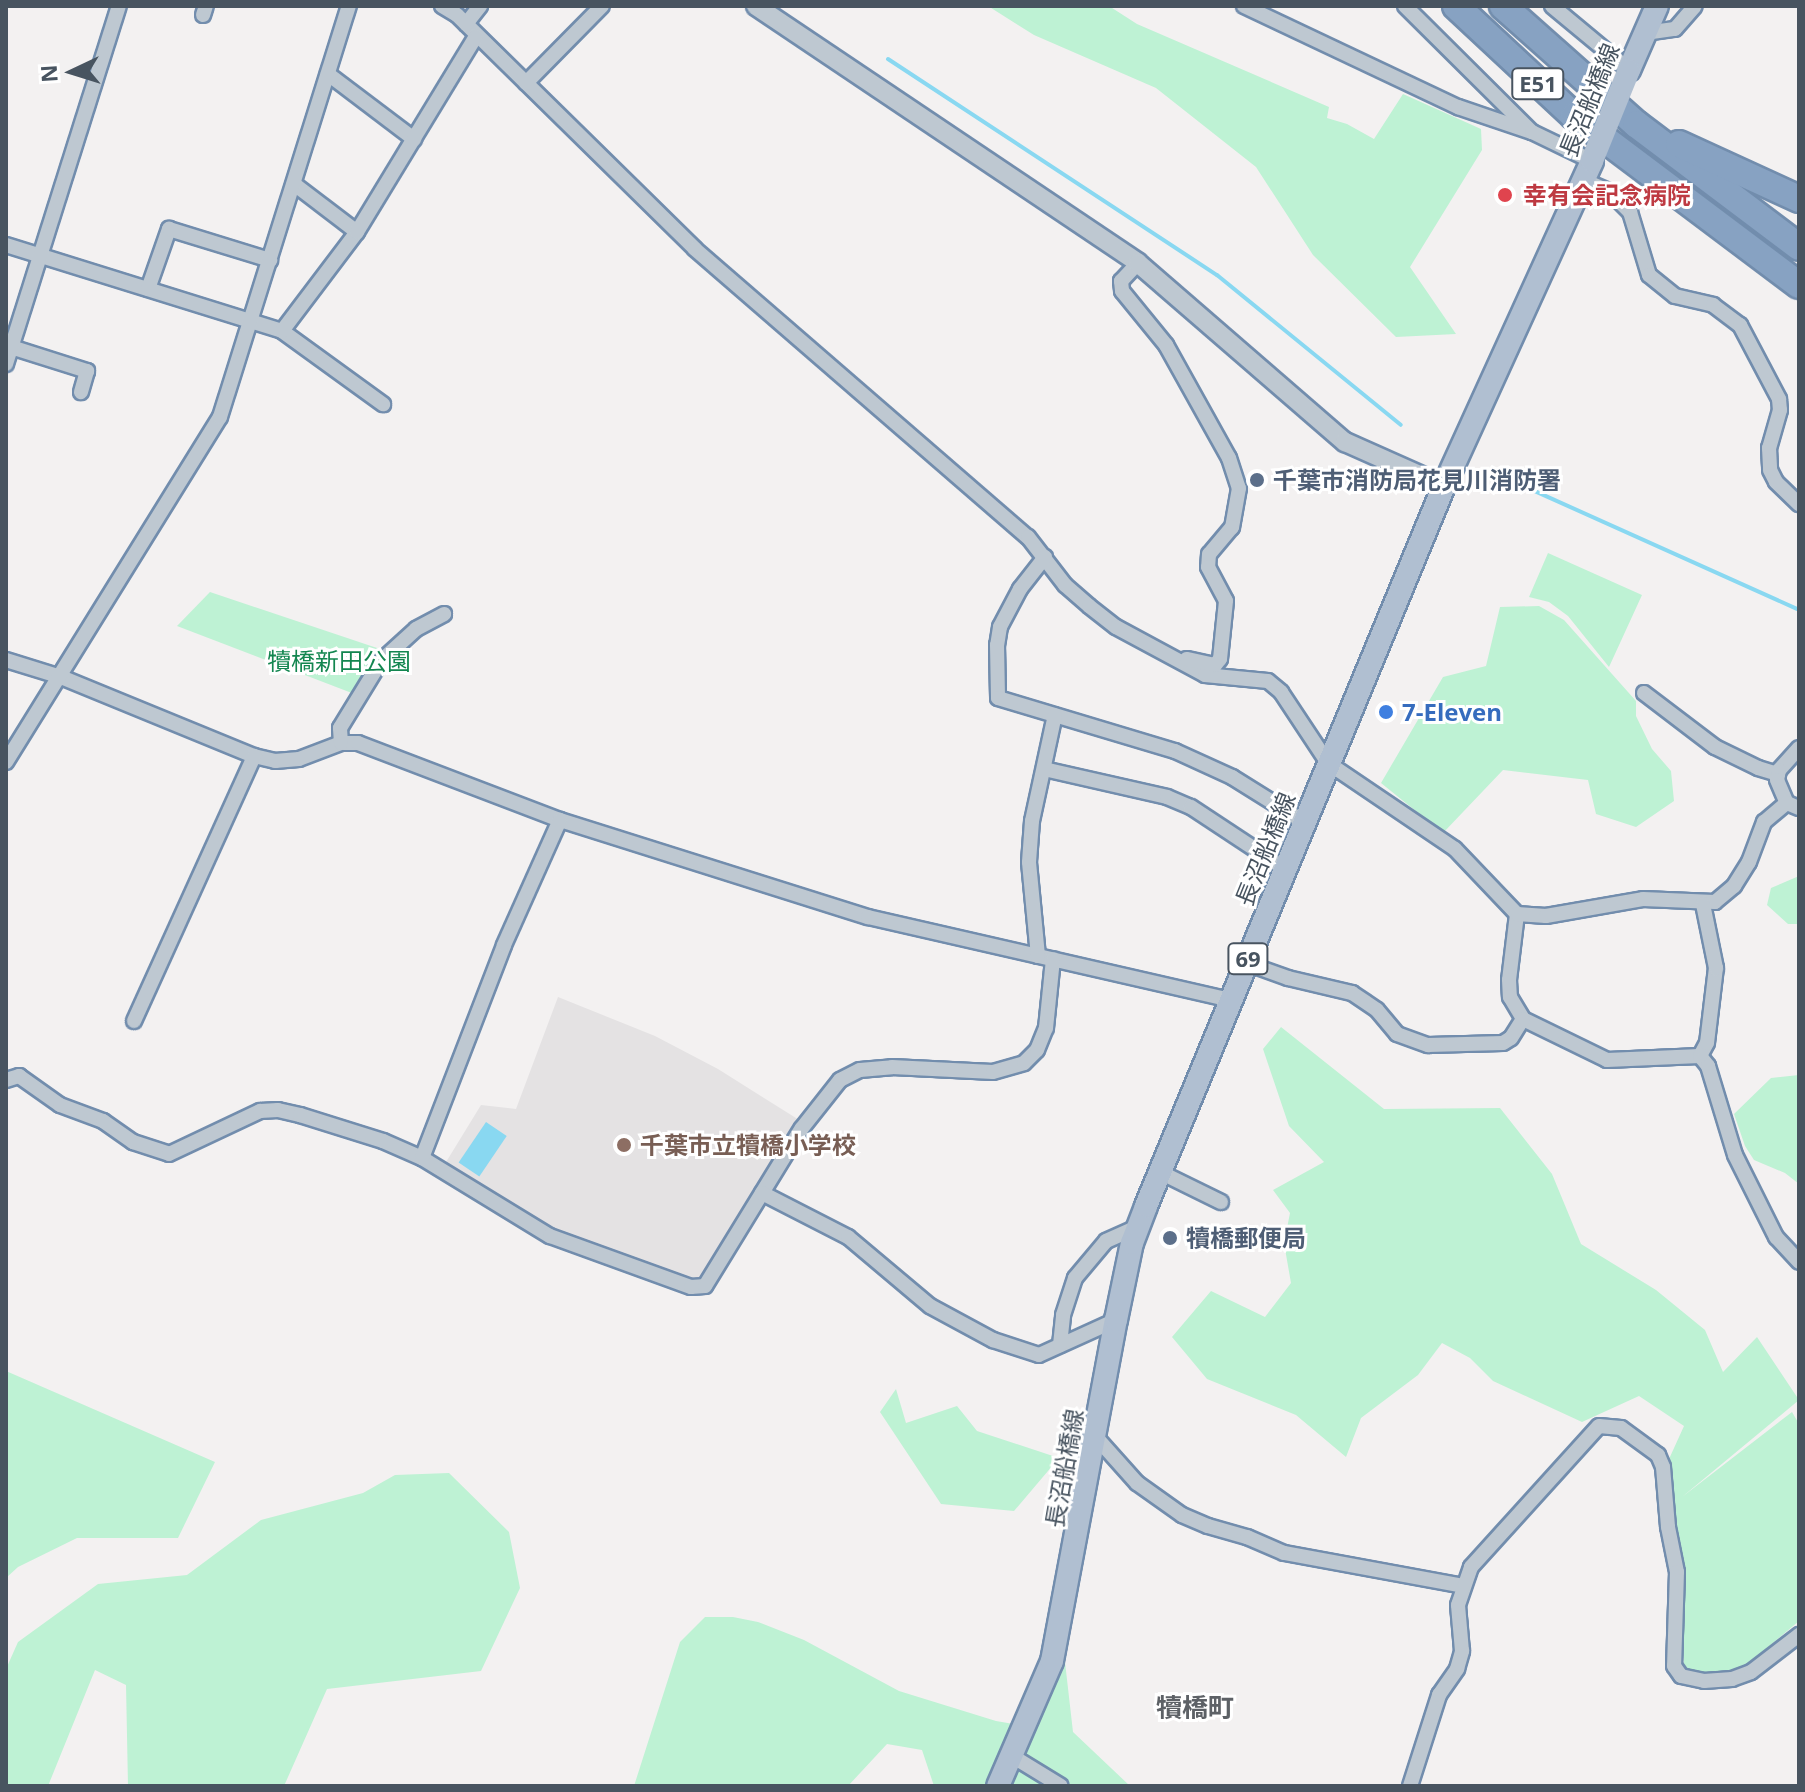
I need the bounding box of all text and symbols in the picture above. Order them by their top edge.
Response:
north arrow [32,32,112,112]
street label: 長沼船橋線 [1553,39,1625,161]
text: N [32,64,64,84]
road number: E51 [1510,66,1566,102]
place label: 幸有会記念病院 [1523,181,1691,209]
marker: 幸有会記念病院 [1494,184,1516,206]
place label: 千葉市消防局花見川消防署 [1273,466,1561,494]
marker: 千葉市消防局花見川消防署 [1248,471,1266,489]
park label: 犢橋新田公園 [267,647,411,675]
place label: 7-Eleven [1402,698,1502,726]
marker: 7-Eleven [1377,703,1395,721]
street label: 長沼船橋線 [1229,788,1301,910]
road number: 69 [1226,941,1270,977]
place label: 千葉市立犢橋小学校 [640,1131,856,1159]
marker: 千葉市立犢橋小学校 [615,1136,633,1154]
place label: 犢橋郵便局 [1186,1224,1306,1252]
marker: 犢橋郵便局 [1161,1229,1179,1247]
street label: 長沼船橋線 [1039,1406,1089,1530]
district label: 犢橋町 [1156,1692,1234,1724]

